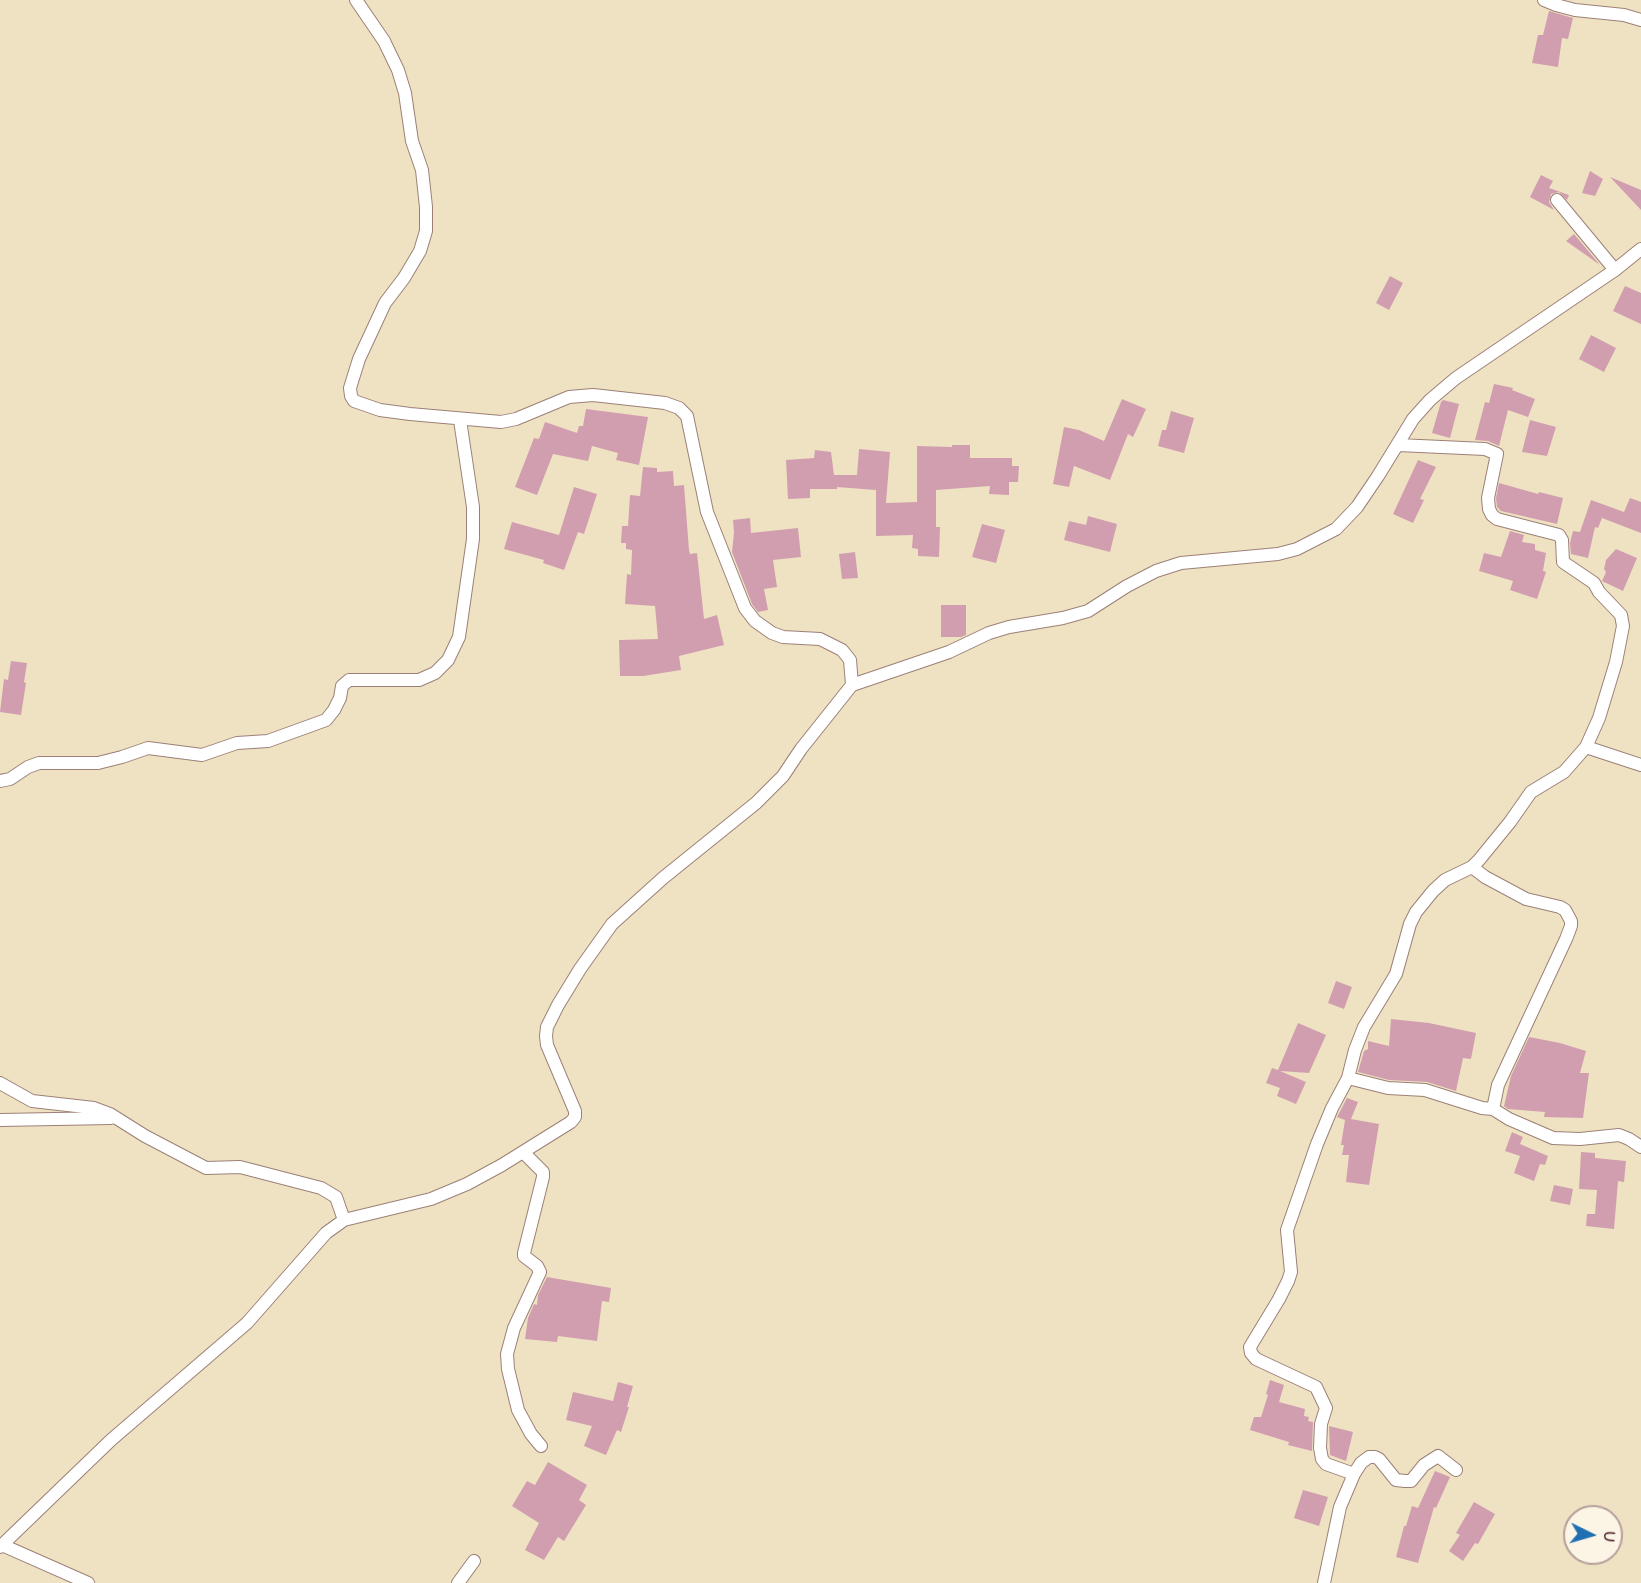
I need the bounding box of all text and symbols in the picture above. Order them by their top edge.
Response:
north arrow [1563,1505,1623,1565]
text: U [1600,1530,1618,1543]

